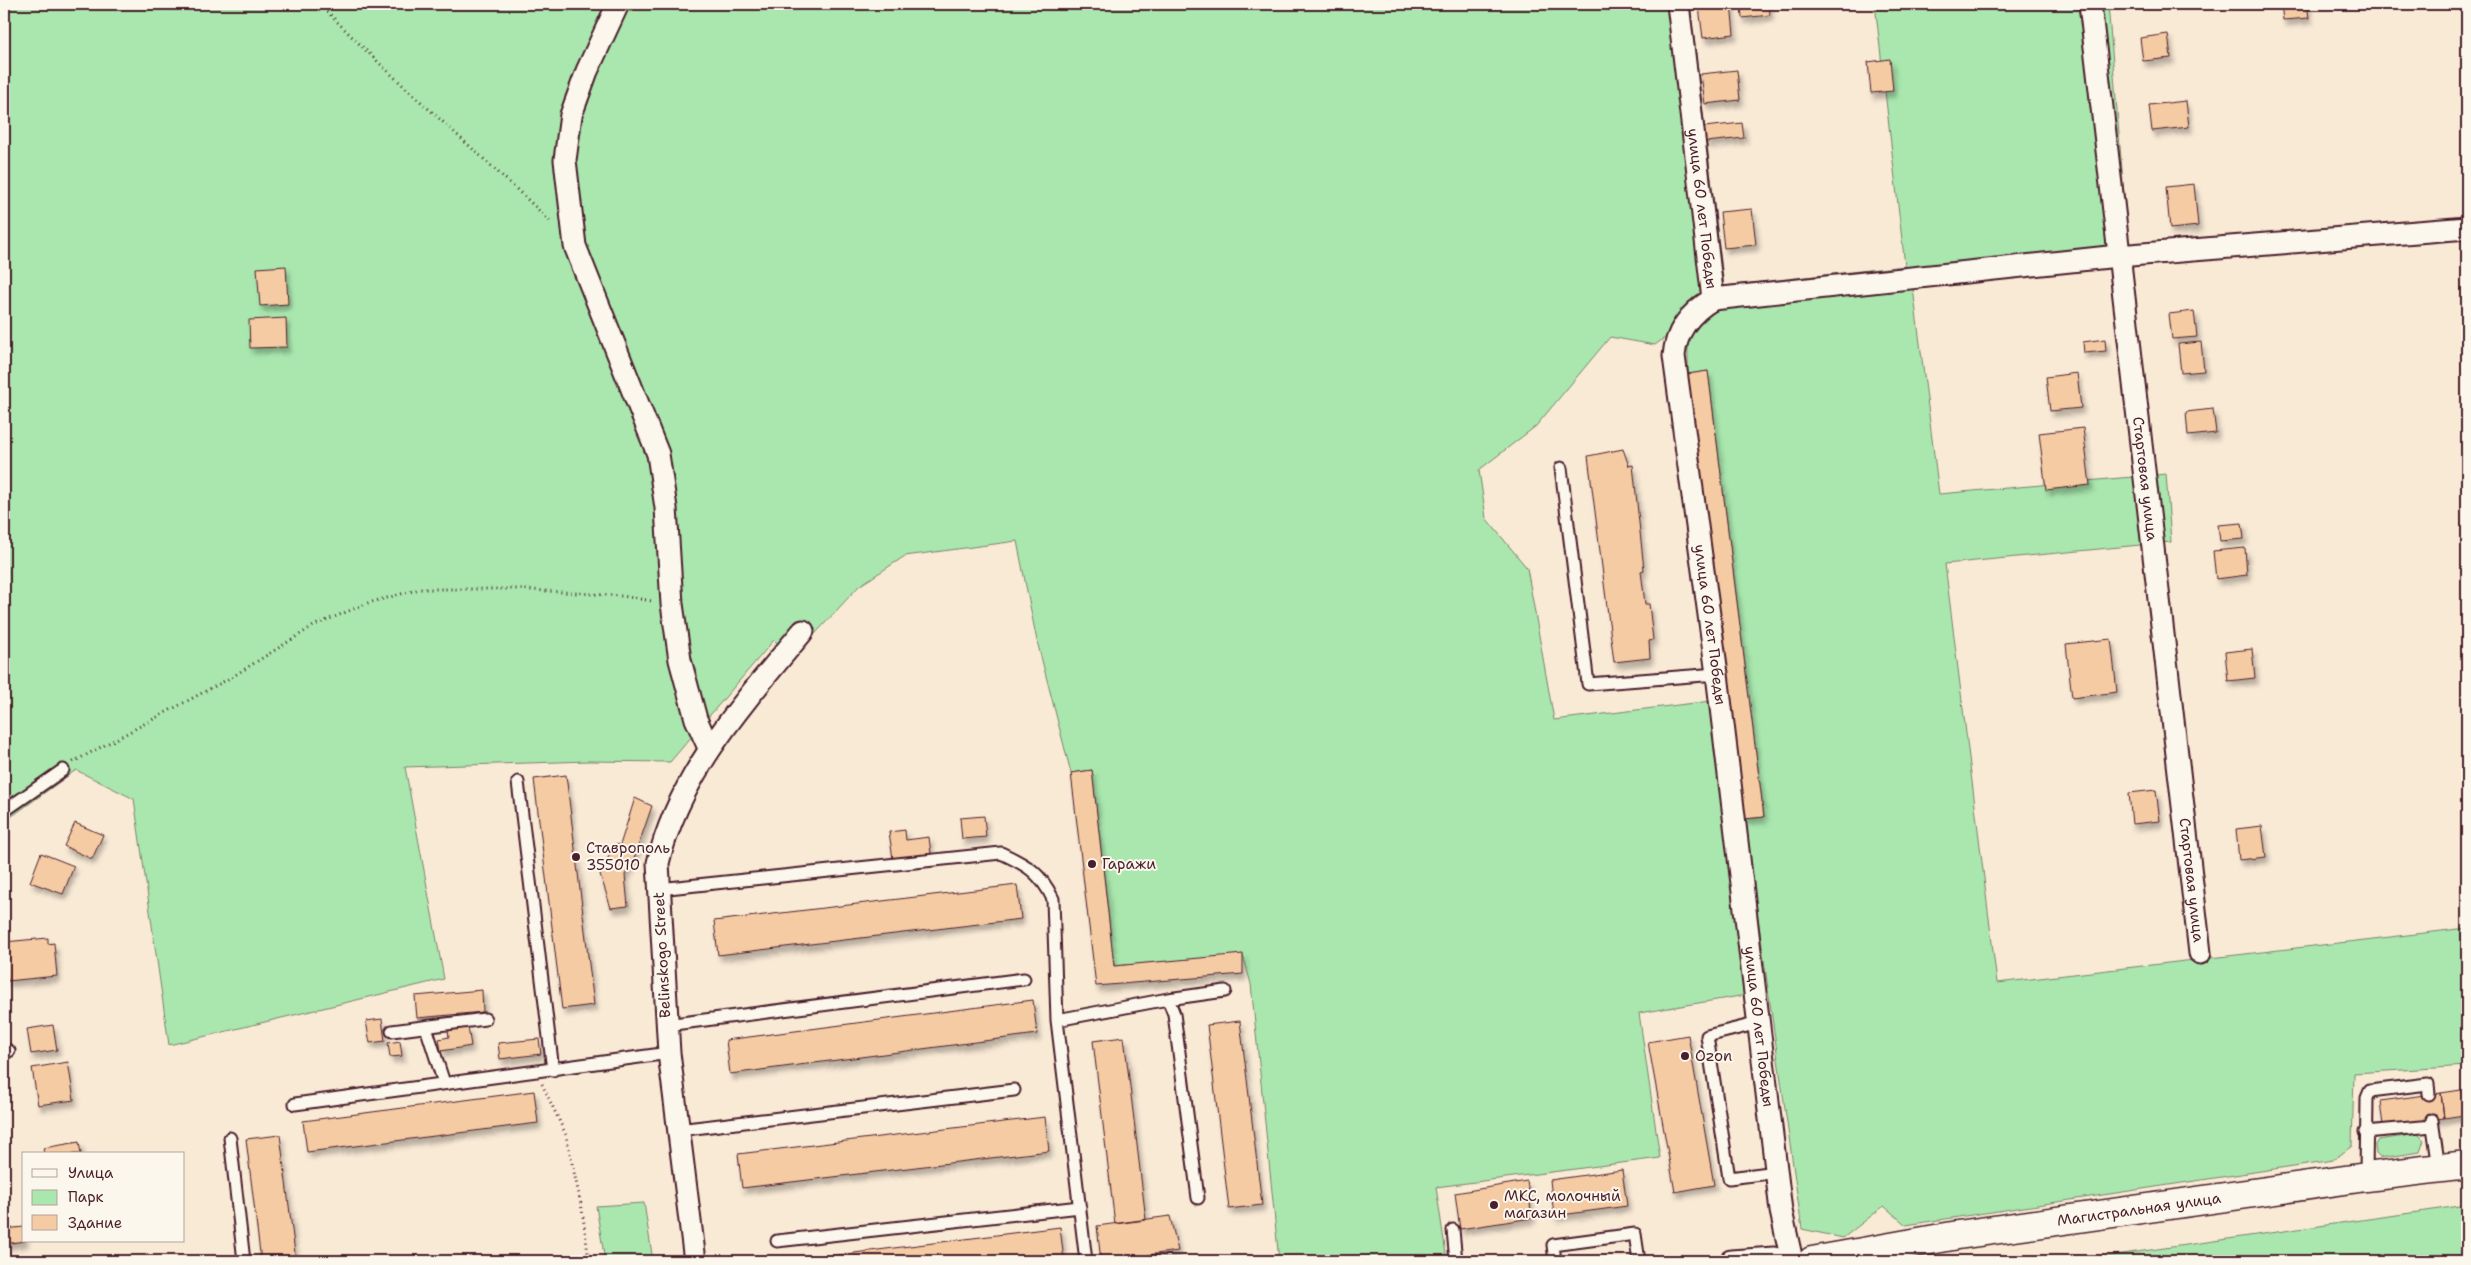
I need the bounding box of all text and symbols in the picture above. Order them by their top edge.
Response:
street label: улица 60 лет Победы [1683,127,1722,290]
street label: Стартовая улица [2128,416,2162,543]
street label: улица 60 лет Победы [1690,543,1731,706]
street label: Стартовая улица [2174,817,2209,944]
place label: Ставрополь 355010 [586,838,670,875]
marker: Ставрополь 355010 [570,851,582,863]
place label: Гаражи [1102,854,1156,874]
marker: Гаражи [1086,858,1098,870]
street label: Belinskogo Street [649,891,675,1019]
street label: улица 60 лет Победы [1740,945,1779,1108]
place label: Ozon [1695,1046,1732,1066]
marker: Ozon [1679,1050,1691,1062]
legend [22,1152,185,1242]
text: Улица [68,1163,114,1183]
place label: МКС, молочный магазин [1504,1186,1621,1223]
text: Парк [68,1187,104,1207]
street label: Магистральная улица [2056,1188,2223,1231]
marker: МКС, молочный магазин [1488,1199,1500,1211]
text: Здание [68,1213,122,1233]

